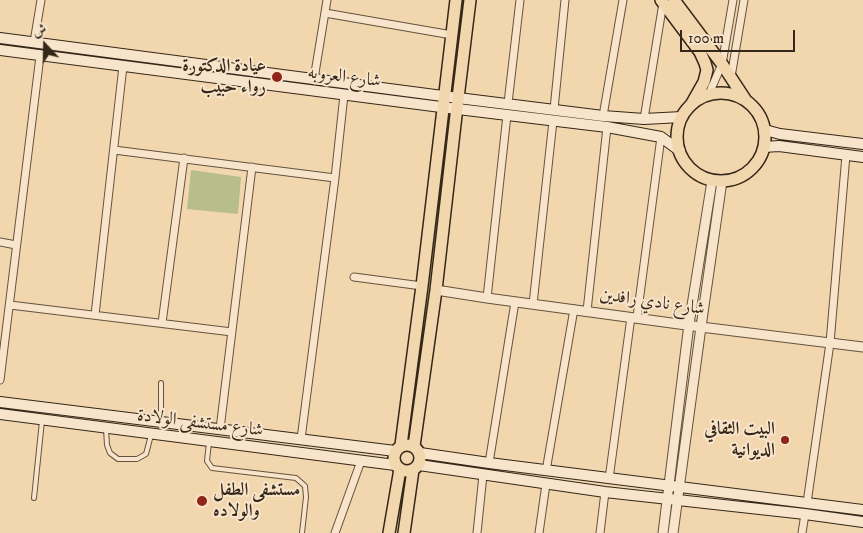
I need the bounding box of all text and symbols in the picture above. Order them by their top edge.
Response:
north arrow [20,20,70,70]
text: ش [30,20,49,42]
scale bar [683,20,798,52]
text: 100 m [688,29,724,48]
place label: عيادة الدكتورة رواء حبيب [182,56,266,98]
street label: شارع العروبه [306,63,382,93]
marker: عيادة الدكتورة رواء حبيب [270,70,284,84]
street label: شارع نادي رافدين [598,285,706,321]
street label: شارع مستشفى الولادة [136,406,264,442]
place label: البيت الثقافي الديوانية [704,419,775,462]
marker: البيت الثقافي الديوانية [779,434,791,446]
place label: مستشفى الطفل والولاده [213,480,300,522]
marker: مستشفى الطفل والولاده [195,494,209,508]

